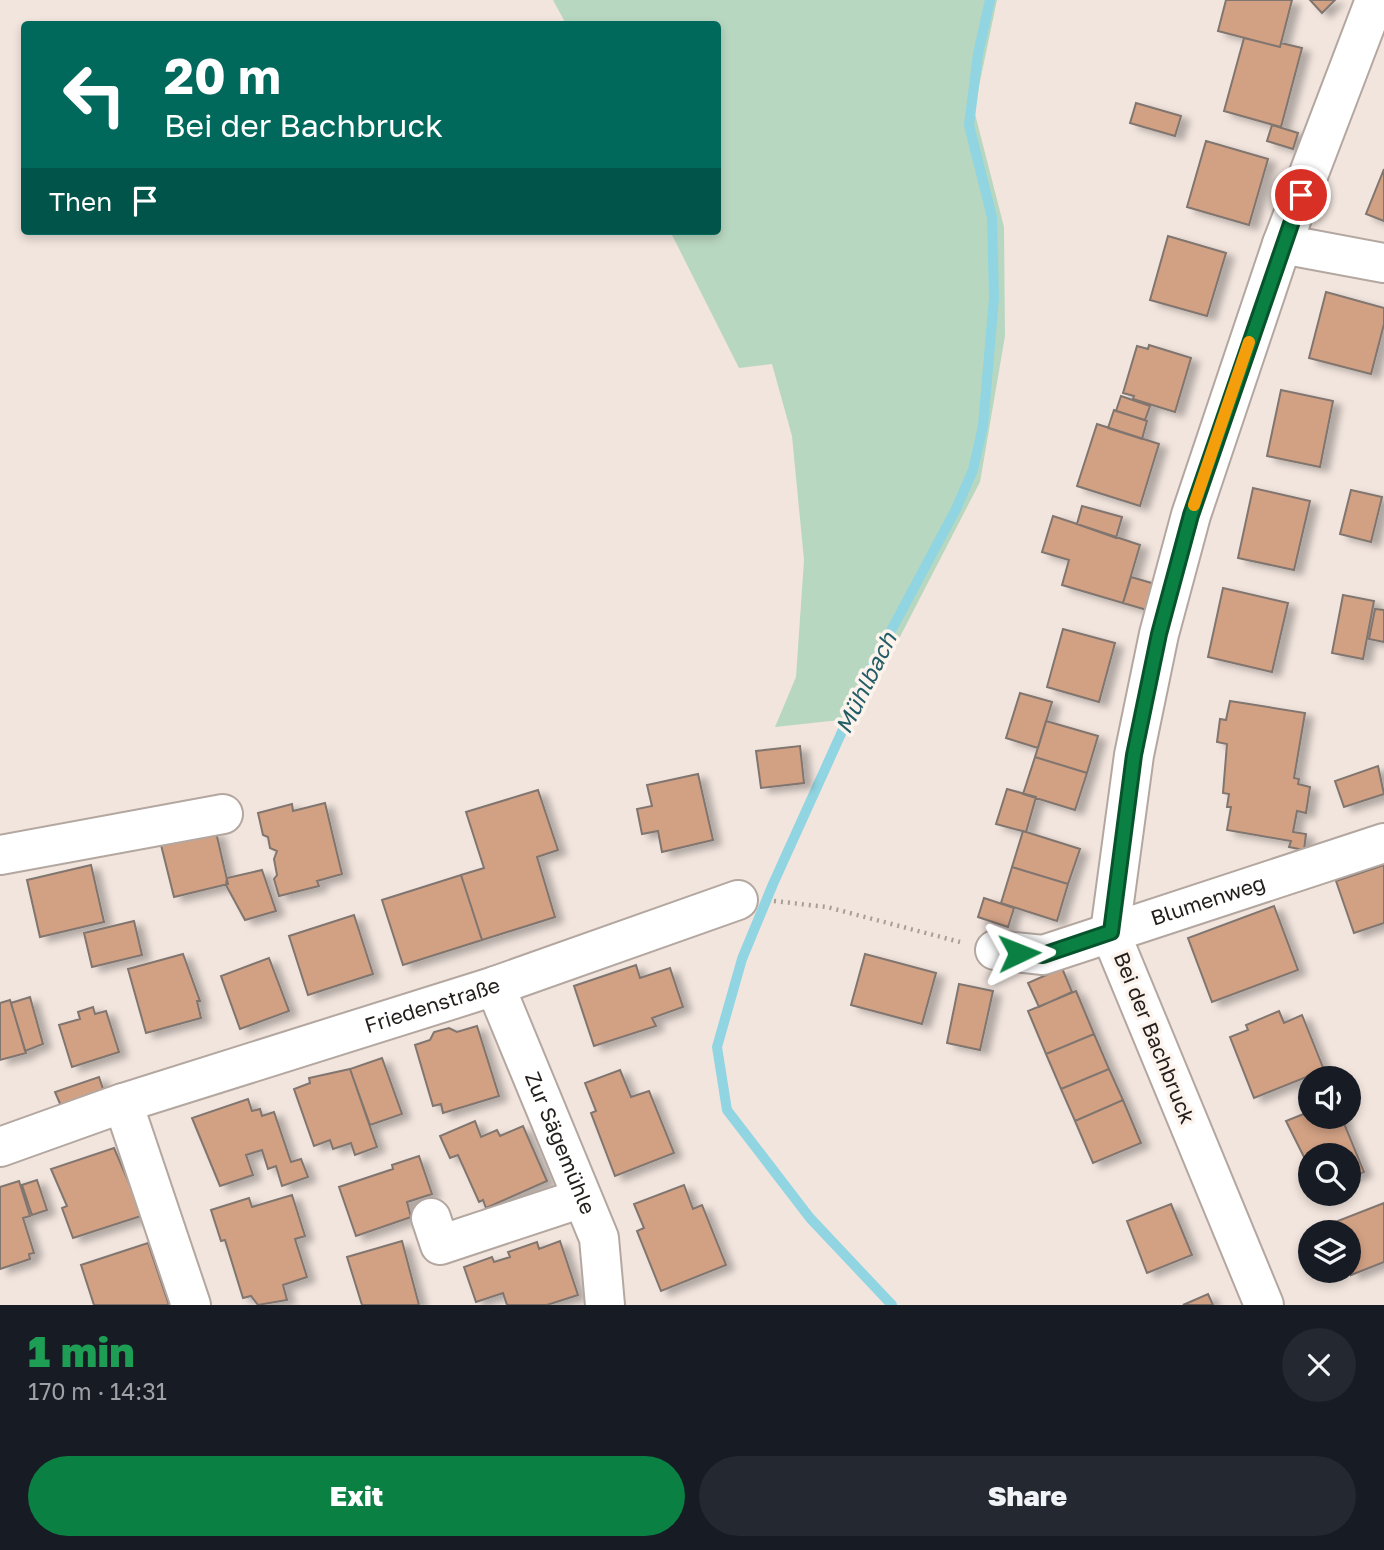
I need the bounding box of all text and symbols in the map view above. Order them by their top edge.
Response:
text: 20 m [164,46,281,105]
icon: left [49,49,140,140]
text: Bei der Bachbruck [164,106,443,144]
pin [1271,165,1331,225]
icon: arrive [1282,176,1320,214]
icon: arrive [126,182,164,220]
text: Then [49,186,112,217]
water label: Mühlbach [829,627,902,738]
street label: Blumenweg [1147,869,1268,931]
position arrow [982,916,1056,990]
street label: Bei der Bachbruck [1109,948,1201,1127]
street label: Friedenstraße [361,971,503,1038]
map controls [1298,1066,1361,1283]
button: sound [1298,1066,1361,1129]
street label: Zur Sägemühle [520,1068,602,1218]
button: search [1298,1143,1361,1206]
button: layers [1298,1220,1361,1283]
text: 1 min [28,1326,135,1376]
button: close [1282,1328,1356,1402]
text: 170 m · 14:31 [28,1377,167,1405]
button: Exit [28,1456,685,1536]
button: Share [699,1456,1356,1536]

